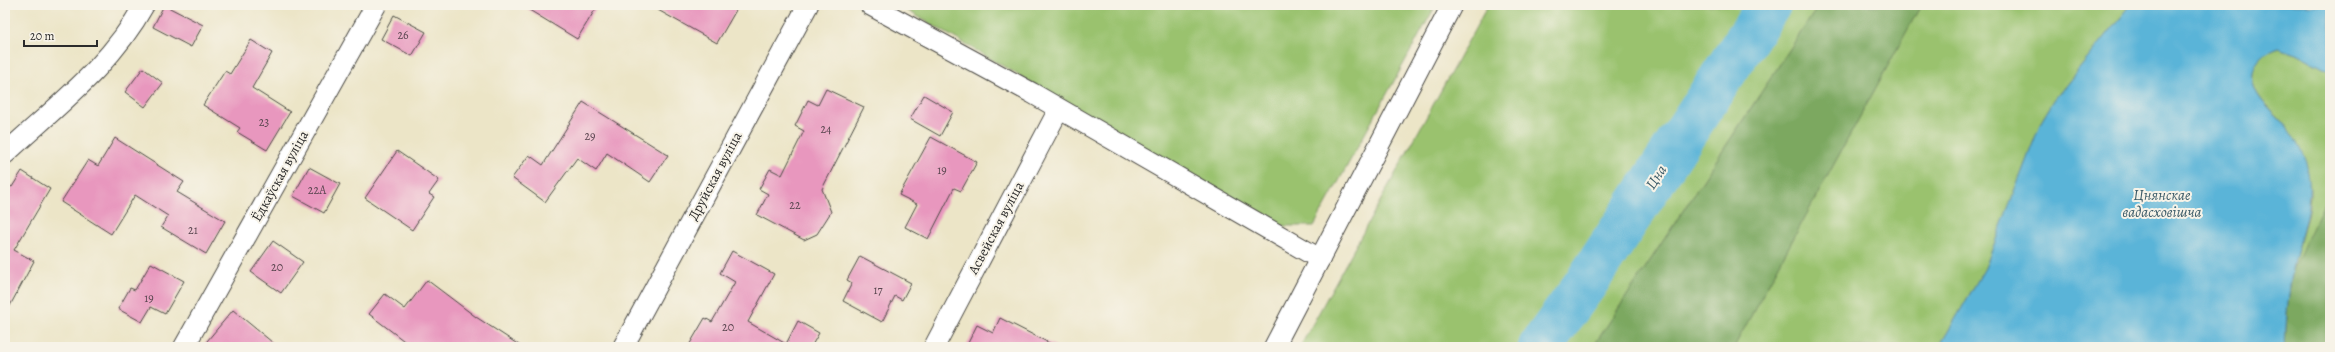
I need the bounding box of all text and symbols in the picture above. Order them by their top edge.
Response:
scale bar [24,22,97,48]
house number: 26 [397,27,409,43]
text: 20 m [30,28,54,44]
house number: 23 [259,114,269,130]
house number: 24 [820,121,832,137]
street label: Ёдкаўская вуліца [247,126,313,225]
house number: 29 [584,128,596,144]
street label: Друйская вуліца [684,128,747,224]
water label: Цна [1641,161,1671,193]
house number: 19 [937,162,947,178]
street label: Асвейская вуліца [963,178,1029,279]
house number: 22А [308,182,327,198]
water label: Цнянскае вадасховішча [2122,185,2202,222]
house number: 22 [789,197,801,213]
house number: 21 [188,222,198,238]
house number: 20 [271,259,283,275]
house number: 17 [873,282,884,298]
house number: 19 [144,290,154,306]
house number: 20 [722,319,734,335]

